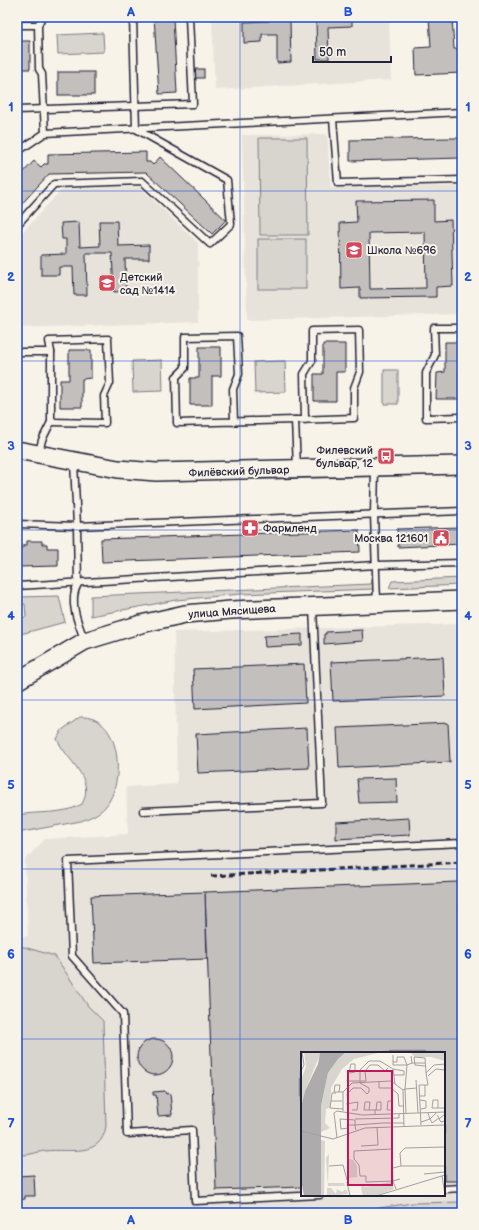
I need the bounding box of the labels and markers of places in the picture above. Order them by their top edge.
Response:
school or university icon: Школа №696 [344,240,364,260]
place label: Школа №696 [367,244,437,257]
place label: Детский сад №1414 [120,271,176,297]
school or university icon: Детский сад №1414 [97,273,117,293]
place label: Филевский бульвар, 12 [316,444,374,470]
bus stop icon: Филевский бульвар, 12 [376,446,396,466]
pharmacy icon: Фармленд [240,518,260,538]
place label: Фармленд [263,522,317,535]
public building icon: Москва 121601 [431,528,451,548]
place label: Москва 121601 [354,532,428,545]

